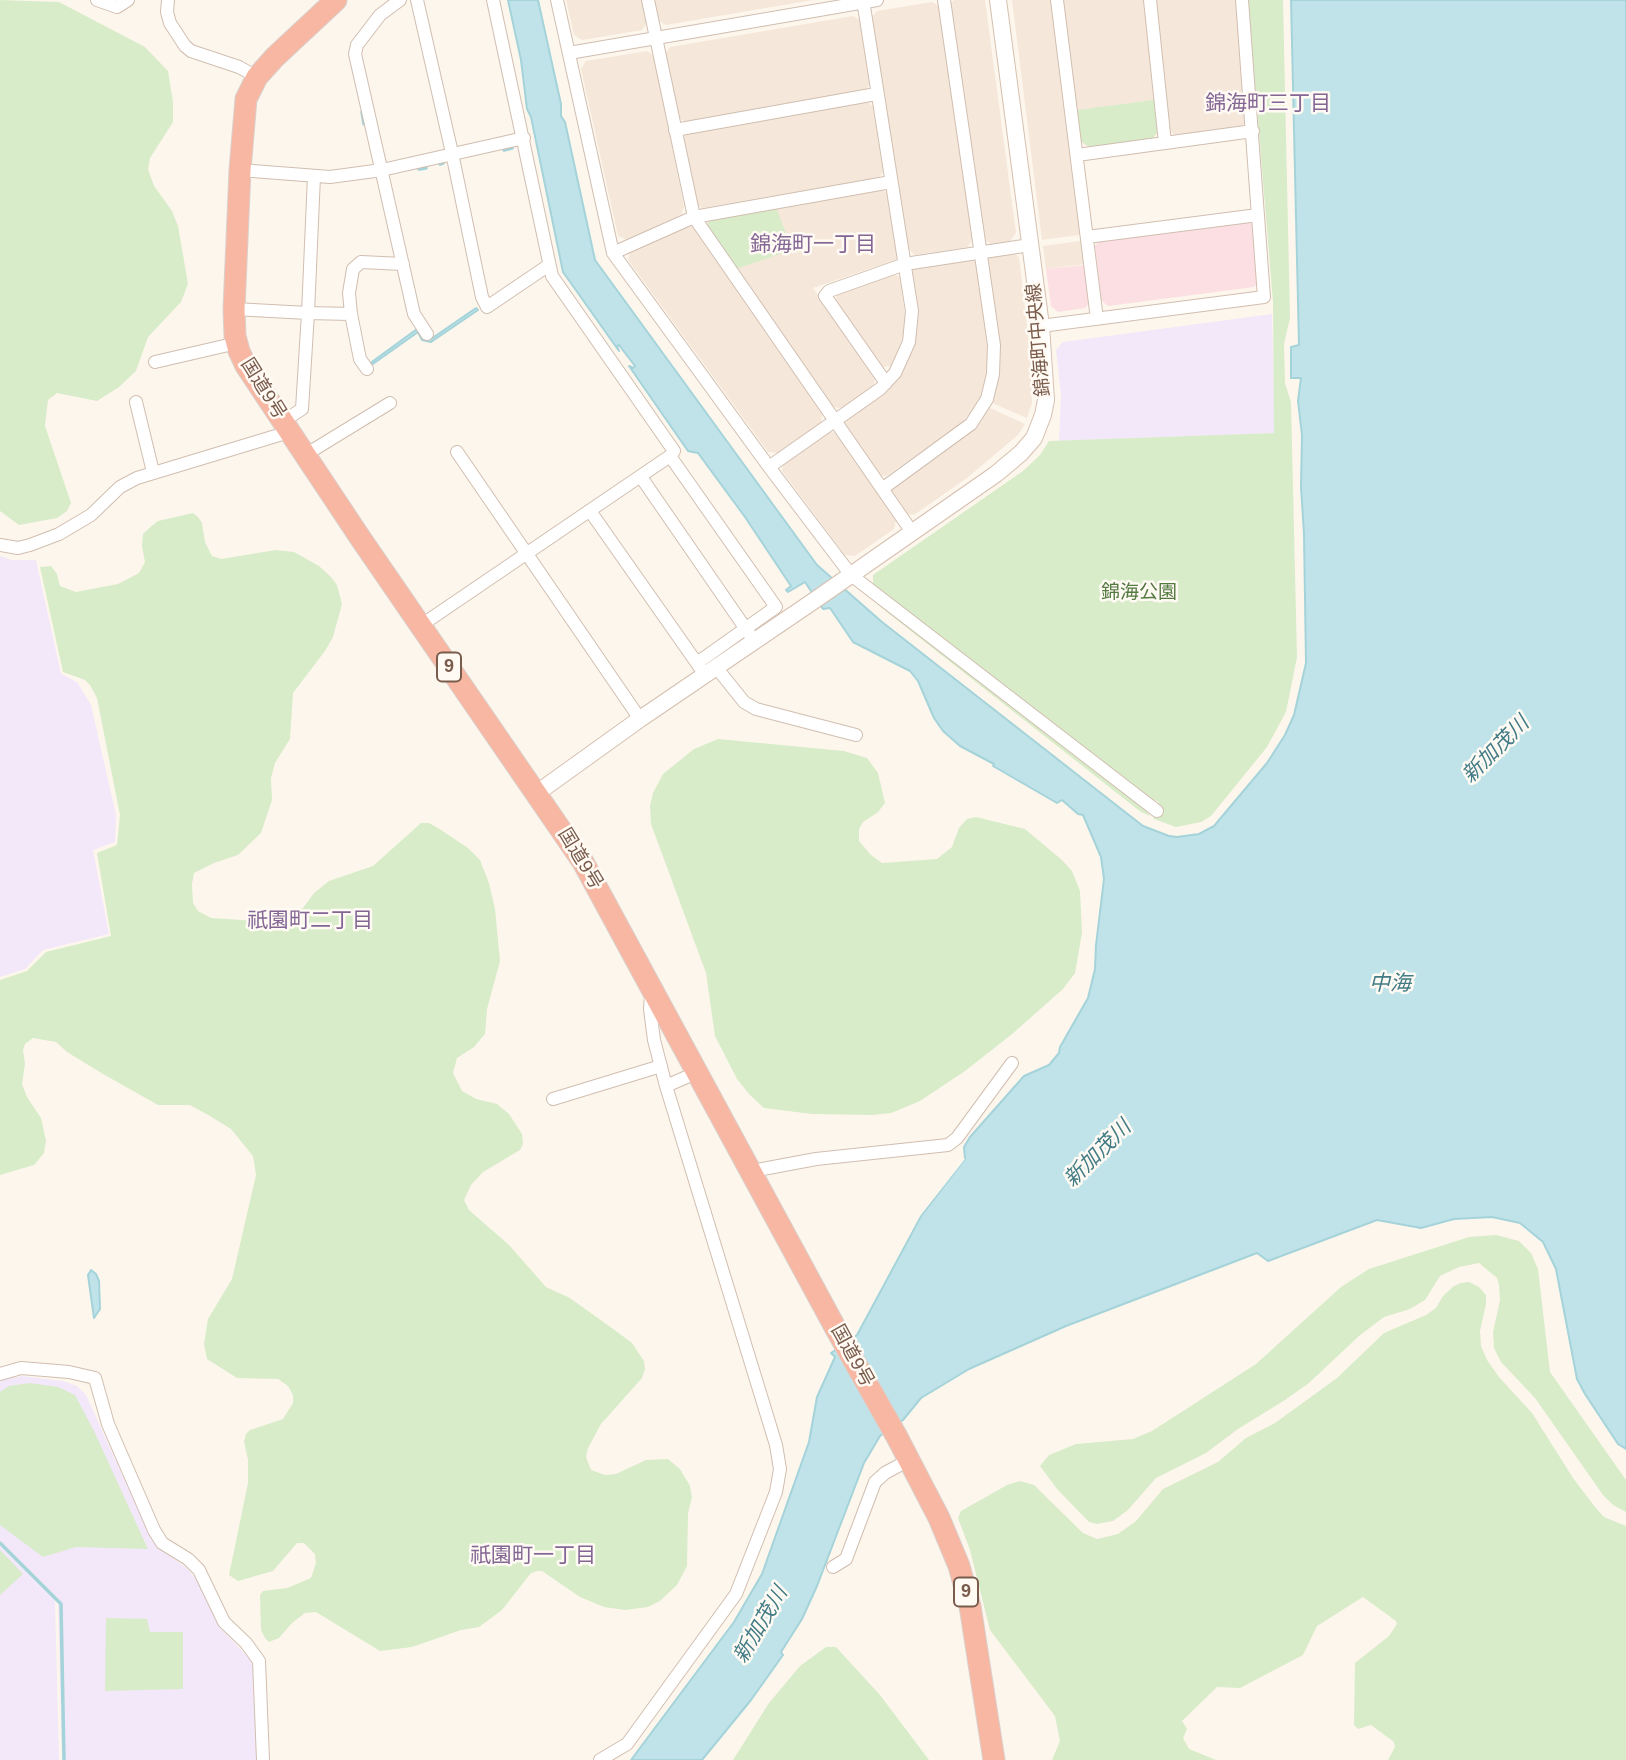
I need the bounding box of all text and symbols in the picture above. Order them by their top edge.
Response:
district label: 錦海町三丁目 [1205,91,1331,117]
district label: 錦海町一丁目 [750,232,876,258]
street label: 錦海町中央線 [1023,282,1055,398]
street label: 国道9号 [235,354,291,424]
park label: 錦海公園 [1101,582,1177,604]
road number: 9 [437,652,461,682]
water label: 新加茂川 [1457,711,1535,789]
street label: 国道9号 [553,824,607,894]
district label: 祇園町二丁目 [247,908,373,934]
water label: 中海 [1369,971,1411,997]
water label: 新加茂川 [1059,1115,1137,1193]
street label: 国道9号 [826,1321,878,1391]
district label: 祇園町一丁目 [470,1543,596,1569]
road number: 9 [954,1577,978,1606]
water label: 新加茂川 [729,1583,793,1667]

